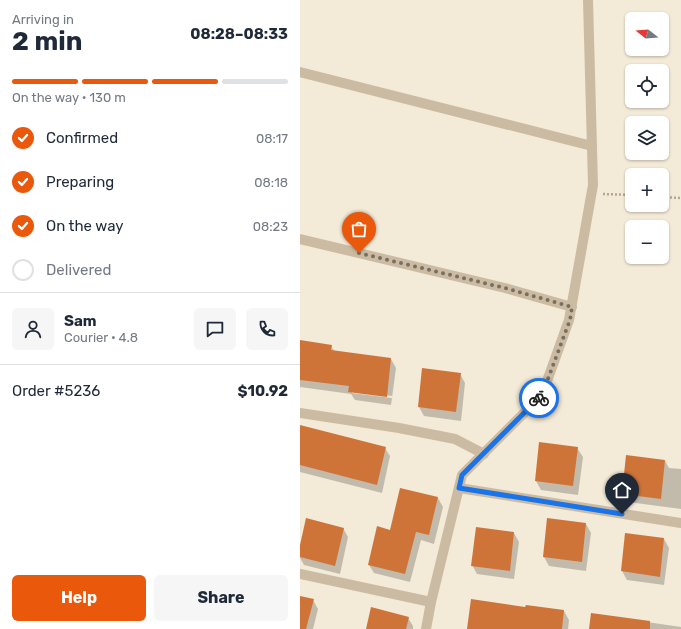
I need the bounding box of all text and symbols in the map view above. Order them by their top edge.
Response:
text: Arriving in [12,12,74,27]
north arrow [625,12,669,56]
map controls [625,12,669,264]
text: 08:28–08:33 [190,25,288,43]
text: 2 min [12,26,82,57]
button: locate [625,64,669,108]
text: On the way · 130 m [12,90,126,105]
button: layers [625,116,669,160]
icon: check [12,127,34,149]
text: Confirmed [46,129,118,147]
text: 08:17 [256,131,288,146]
button: + [625,168,669,212]
icon: check [12,171,34,193]
text: Preparing [46,173,114,191]
text: 08:18 [254,175,288,190]
pin [342,212,376,253]
icon: check [12,215,34,237]
text: On the way [46,217,124,235]
icon: bag [348,218,370,240]
text: 08:23 [253,219,288,234]
button: − [625,220,669,264]
text: Delivered [46,261,111,279]
button: person [12,308,54,350]
button: chat [194,308,236,350]
button: phone [246,308,288,350]
text: Sam [64,312,97,330]
text: Courier · 4.8 [64,330,138,345]
courier [519,378,559,418]
text: Order #5236 [12,382,100,400]
text: $10.92 [237,382,288,400]
icon: bike [528,387,550,409]
pin [605,473,639,514]
icon: home [611,479,633,501]
button: Help [12,575,146,621]
button: Share [154,575,288,621]

